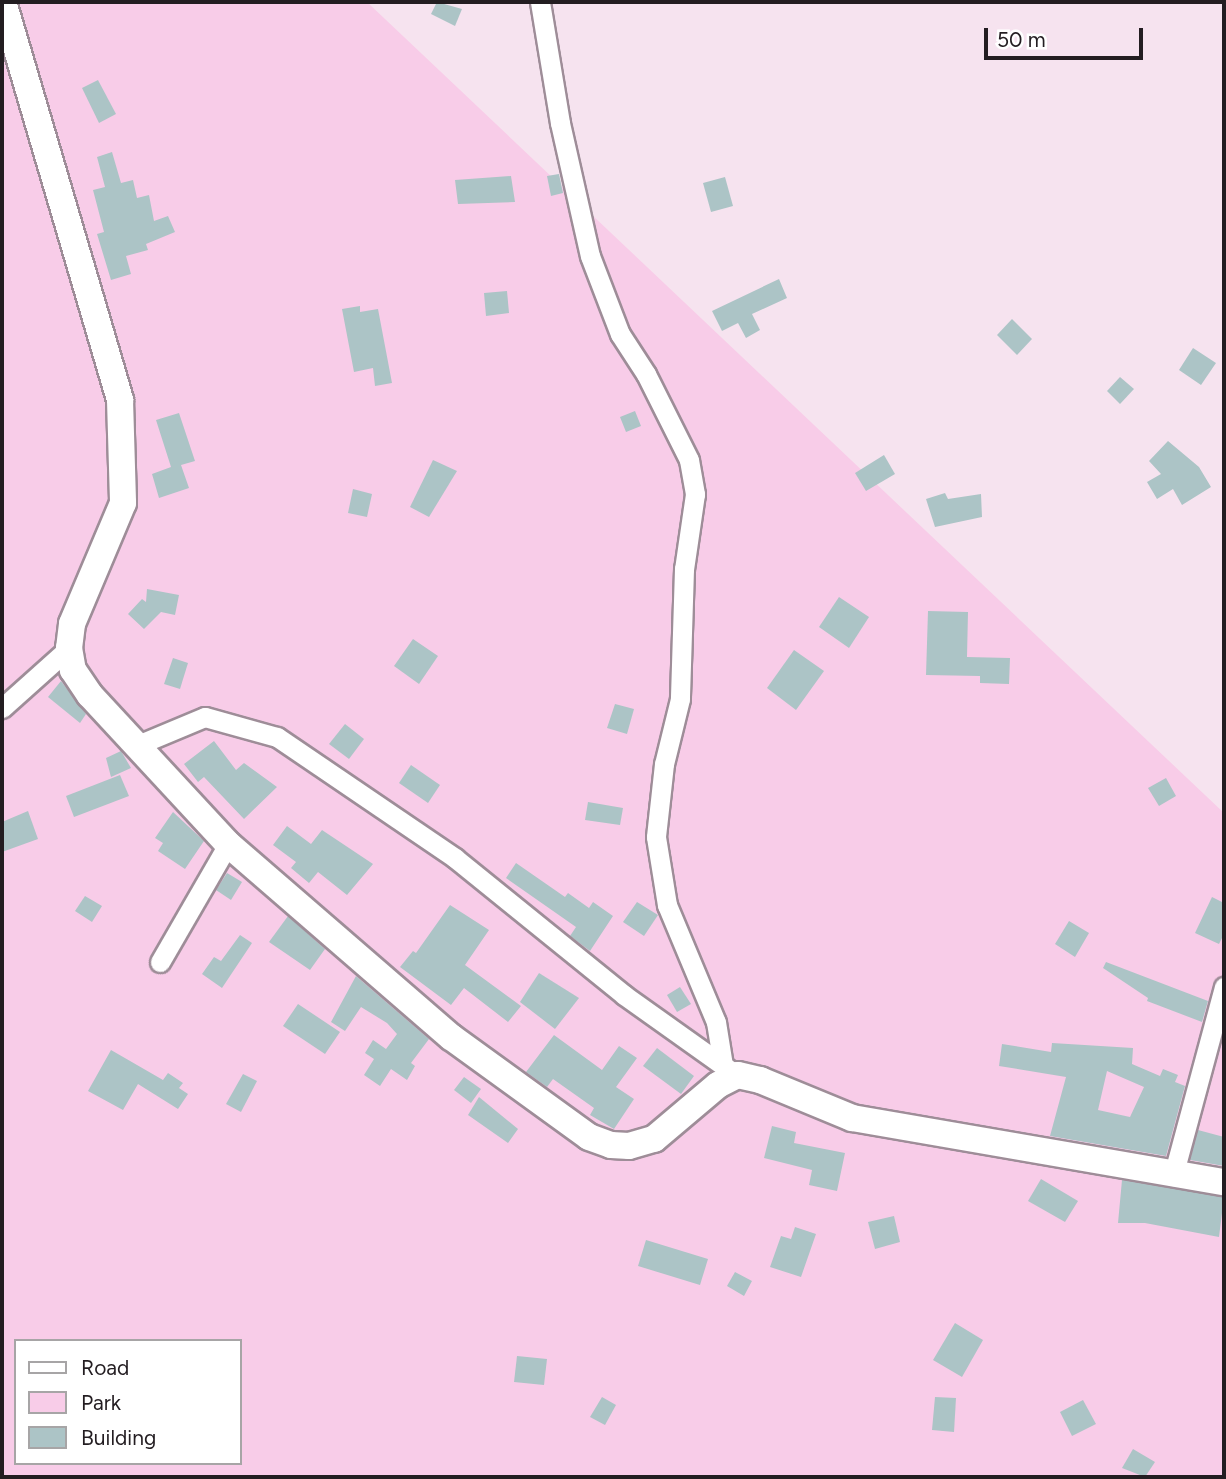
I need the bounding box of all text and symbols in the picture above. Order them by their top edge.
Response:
scale bar [988,14,1147,58]
text: 50 m [997,27,1046,52]
legend [14,1339,242,1465]
text: Road [81,1355,129,1380]
text: Park [81,1390,121,1415]
text: Building [81,1425,156,1450]

